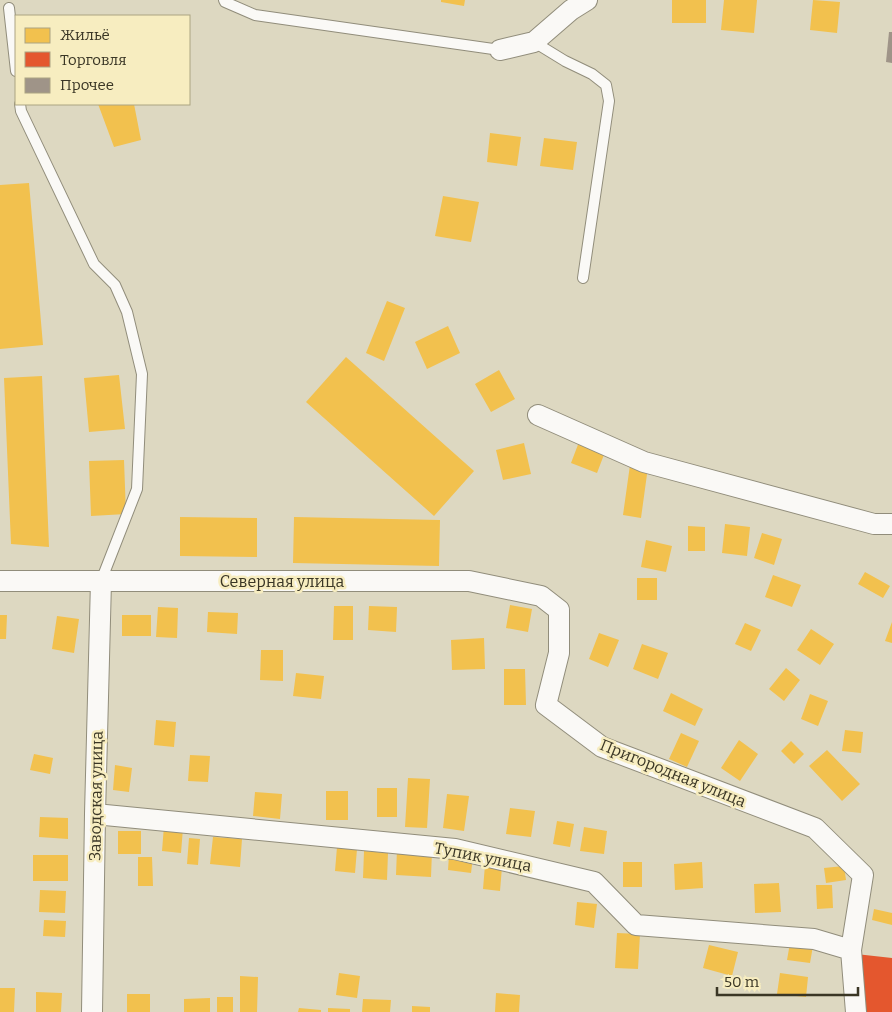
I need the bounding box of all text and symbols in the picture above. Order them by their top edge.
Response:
legend [15,15,190,105]
text: Жильё [60,26,110,44]
text: Торговля [60,51,127,69]
text: Прочее [60,76,114,94]
street label: Северная улица [220,572,345,591]
street label: Заводская улица [85,731,107,861]
street label: Пригородная улица [597,735,749,811]
street label: Тупик улица [433,838,533,876]
scale bar [717,964,858,996]
text: 50 m [724,973,760,991]

